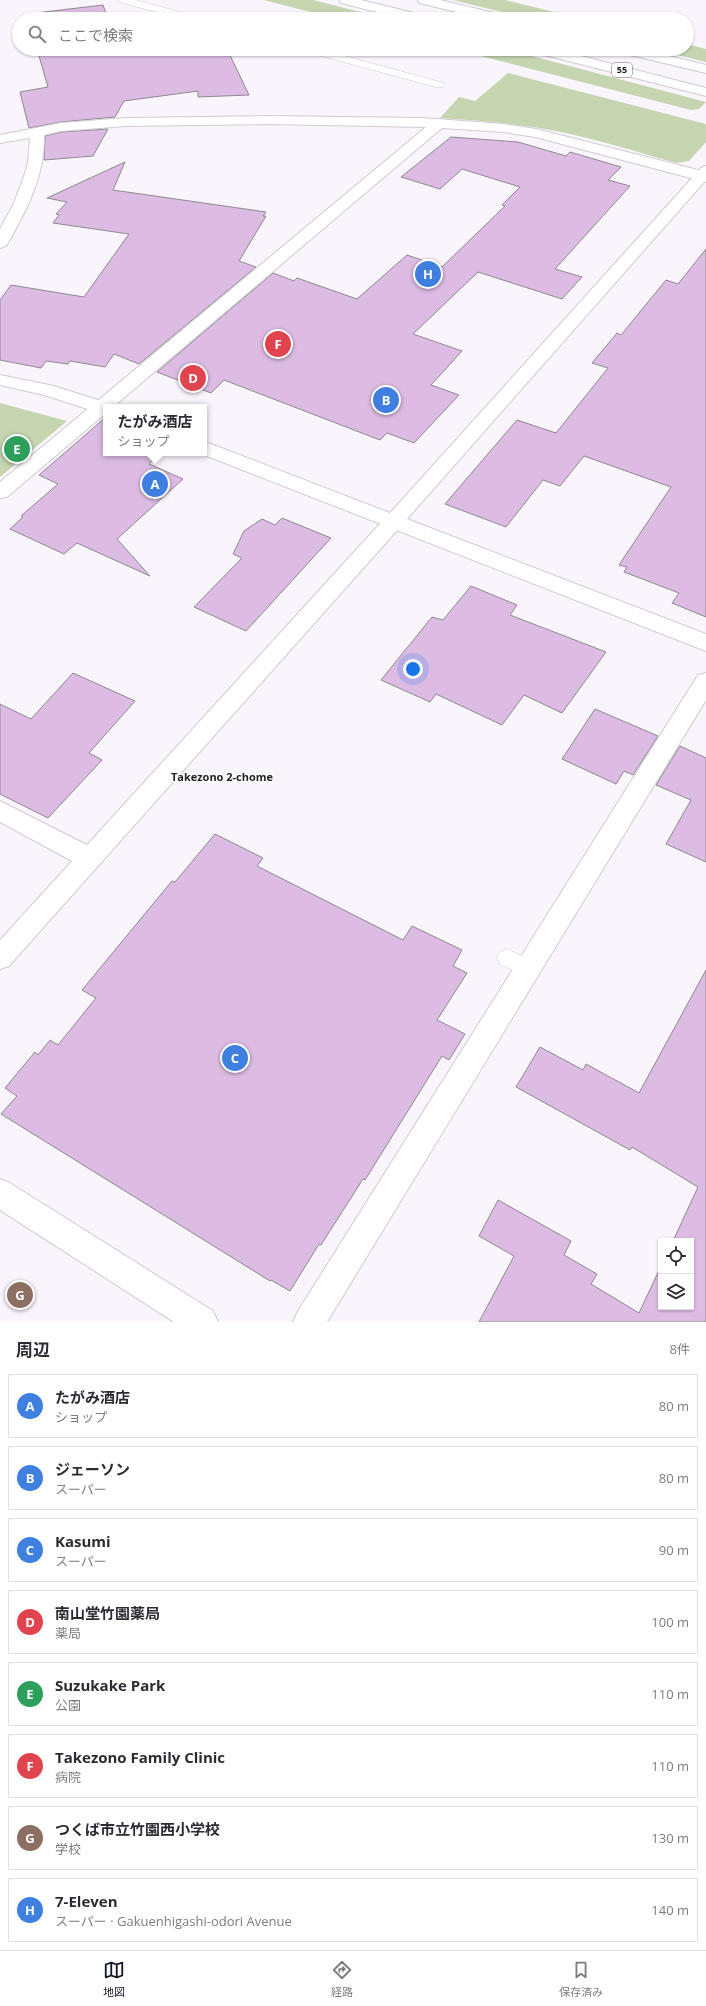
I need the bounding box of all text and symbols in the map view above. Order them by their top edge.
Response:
search box [12,12,694,56]
icon: search [26,23,48,45]
text: ここで検索 [58,25,133,45]
road number: 55 [612,63,632,77]
pin: H [415,259,441,289]
pin: F [265,329,291,359]
pin: D [180,363,206,393]
pin: B [373,385,399,415]
popup [103,404,207,456]
text: たがみ酒店 [117,411,193,431]
text: ショップ [117,432,170,450]
pin: E [4,434,30,464]
pin: A [142,469,168,499]
your location [403,659,423,679]
district label: Takezono 2-chome [171,769,274,784]
pin: C [222,1043,248,1073]
map controls [658,1238,694,1310]
button: locate [658,1238,694,1274]
button: layers [658,1274,694,1310]
pin: G [7,1280,33,1310]
text: 周辺 [16,1338,50,1361]
text: 8件 [670,1340,690,1358]
text: たがみ酒店 [55,1387,130,1407]
text: A [26,1397,34,1415]
text: 80 m [659,1397,689,1415]
text: ショップ [55,1408,107,1426]
text: ジェーソン [55,1459,130,1479]
text: B [26,1469,34,1487]
text: 80 m [659,1469,689,1487]
text: スーパー [55,1480,107,1498]
text: Kasumi [55,1531,111,1551]
text: C [26,1541,34,1559]
text: 90 m [659,1541,689,1559]
text: スーパー [55,1552,107,1570]
text: 南山堂竹園薬局 [55,1603,160,1623]
text: D [25,1613,35,1631]
text: 100 m [651,1613,689,1631]
text: 薬局 [55,1624,81,1642]
text: Suzukake Park [55,1675,165,1695]
text: E [26,1685,34,1703]
text: 110 m [651,1685,689,1703]
text: 公園 [55,1696,81,1714]
text: Takezono Family Clinic [55,1747,225,1767]
text: F [26,1757,34,1775]
text: 110 m [651,1757,689,1775]
text: 病院 [55,1768,81,1786]
text: つくば市立竹園西小学校 [55,1819,220,1839]
text: G [25,1829,35,1847]
text: 130 m [651,1829,689,1847]
text: 学校 [55,1840,81,1858]
text: 7-Eleven [55,1891,118,1911]
text: H [25,1901,35,1919]
text: 140 m [651,1901,689,1919]
text: スーパー · Gakuenhigashi-odori Avenue [55,1912,292,1930]
tab: 地図 [103,1959,125,1999]
tab: 経路 [331,1959,353,1999]
tab: 保存済み [559,1959,603,1999]

